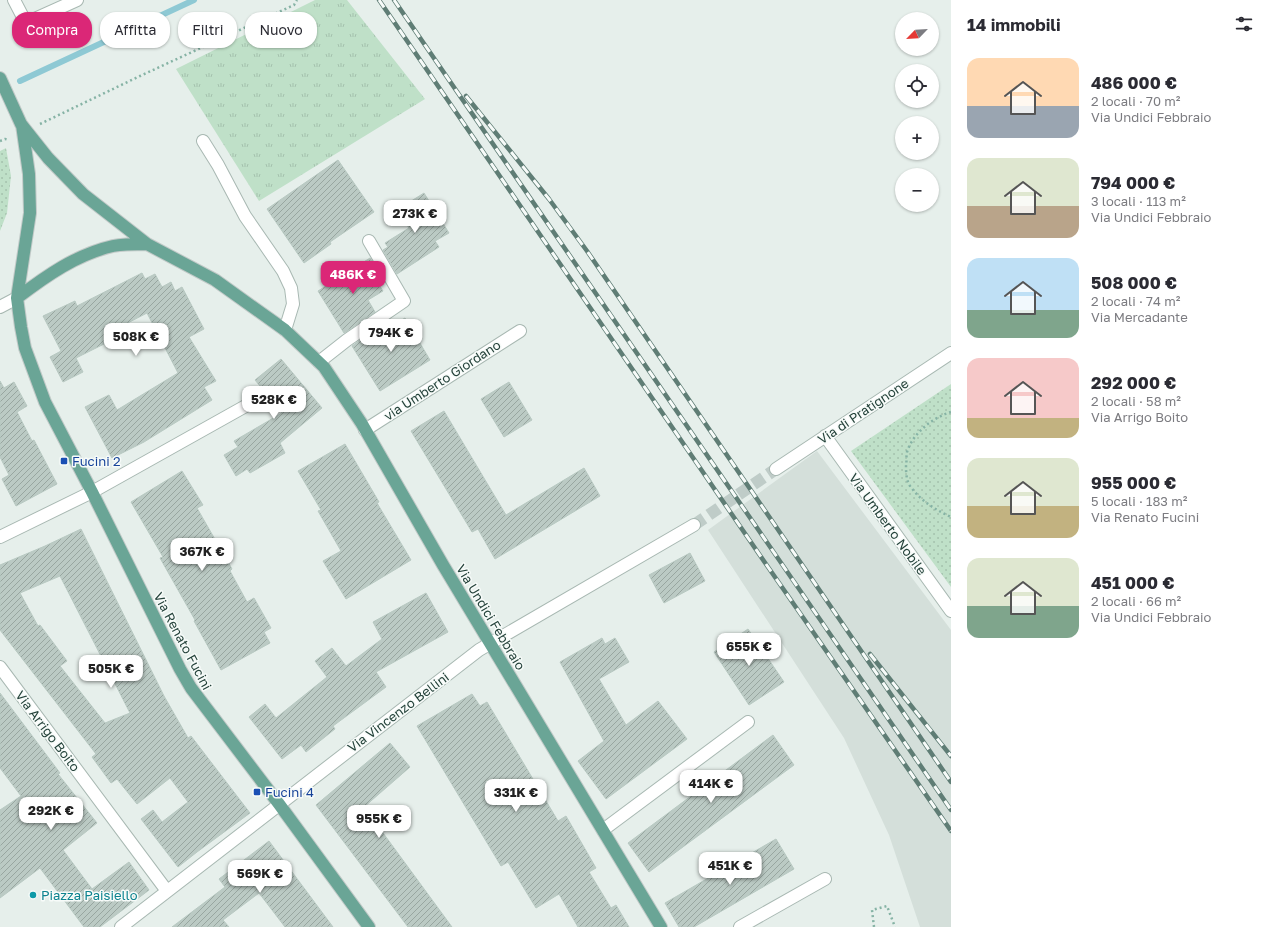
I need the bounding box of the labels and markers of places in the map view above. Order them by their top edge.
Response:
pin: 273K € [382,200,448,234]
pin: 486K € [320,261,386,295]
pin: 794K € [358,319,424,353]
pin: 508K € [103,323,169,357]
pin: 528K € [241,386,307,420]
place label: Fucini 2 [72,453,120,469]
marker: Fucini 2 [59,456,69,466]
pin: 367K € [169,538,235,572]
pin: 655K € [716,633,782,667]
pin: 505K € [78,655,144,689]
pin: 414K € [678,770,744,804]
pin: 331K € [483,779,549,813]
place label: Fucini 4 [265,784,314,800]
marker: Fucini 4 [252,787,262,797]
pin: 292K € [18,797,84,831]
pin: 955K € [346,805,412,839]
pin: 451K € [697,852,763,886]
pin: 569K € [227,860,293,894]
place label: Piazza Paisiello [41,887,138,903]
marker: Piazza Paisiello [28,890,38,900]

